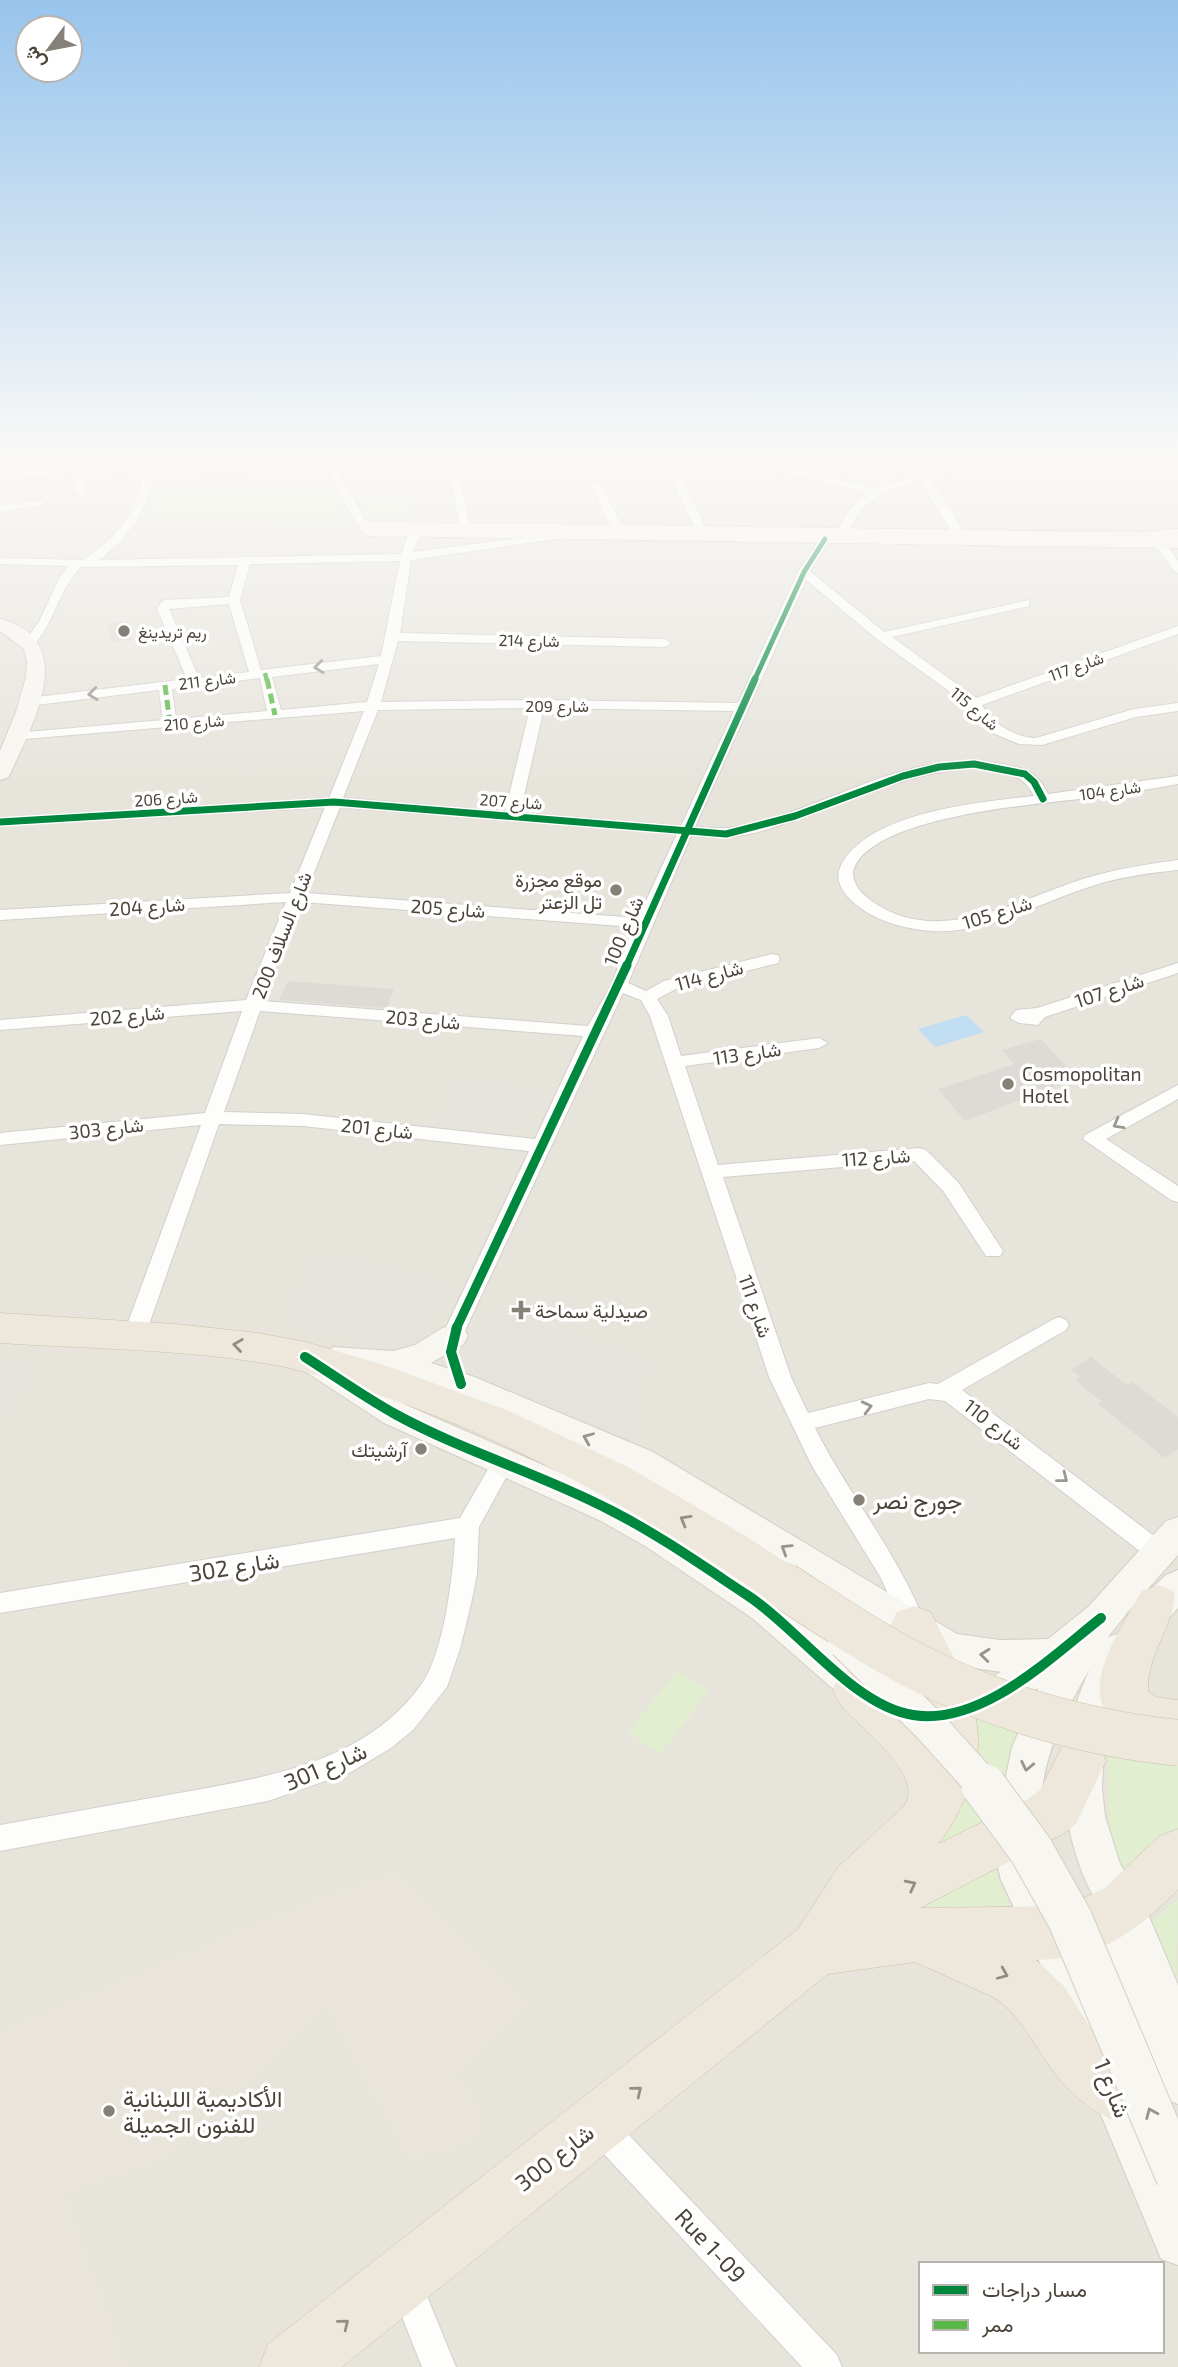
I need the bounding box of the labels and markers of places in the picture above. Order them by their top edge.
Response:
place label: ريم تريدينغ [138,622,207,644]
marker: ريم تريدينغ [116,623,132,639]
place label: موقع مجزرة تل الزعتر [515,868,602,914]
marker: موقع مجزرة تل الزعتر [608,882,624,898]
place label: Cosmopolitan Hotel [1022,1062,1142,1107]
marker: Cosmopolitan Hotel [1000,1076,1016,1092]
place label: صيدلية سماحة [535,1299,648,1323]
marker: صيدلية سماحة [513,1302,529,1318]
place label: آرشيتك [351,1438,409,1462]
marker: آرشيتك [413,1441,429,1457]
place label: جورج نصر [872,1486,962,1517]
marker: جورج نصر [851,1492,867,1508]
place label: الأكاديمية اللبنانية للفنون الجميلة [123,2084,282,2140]
marker: الأكاديمية اللبنانية للفنون الجميلة [101,2103,117,2119]

